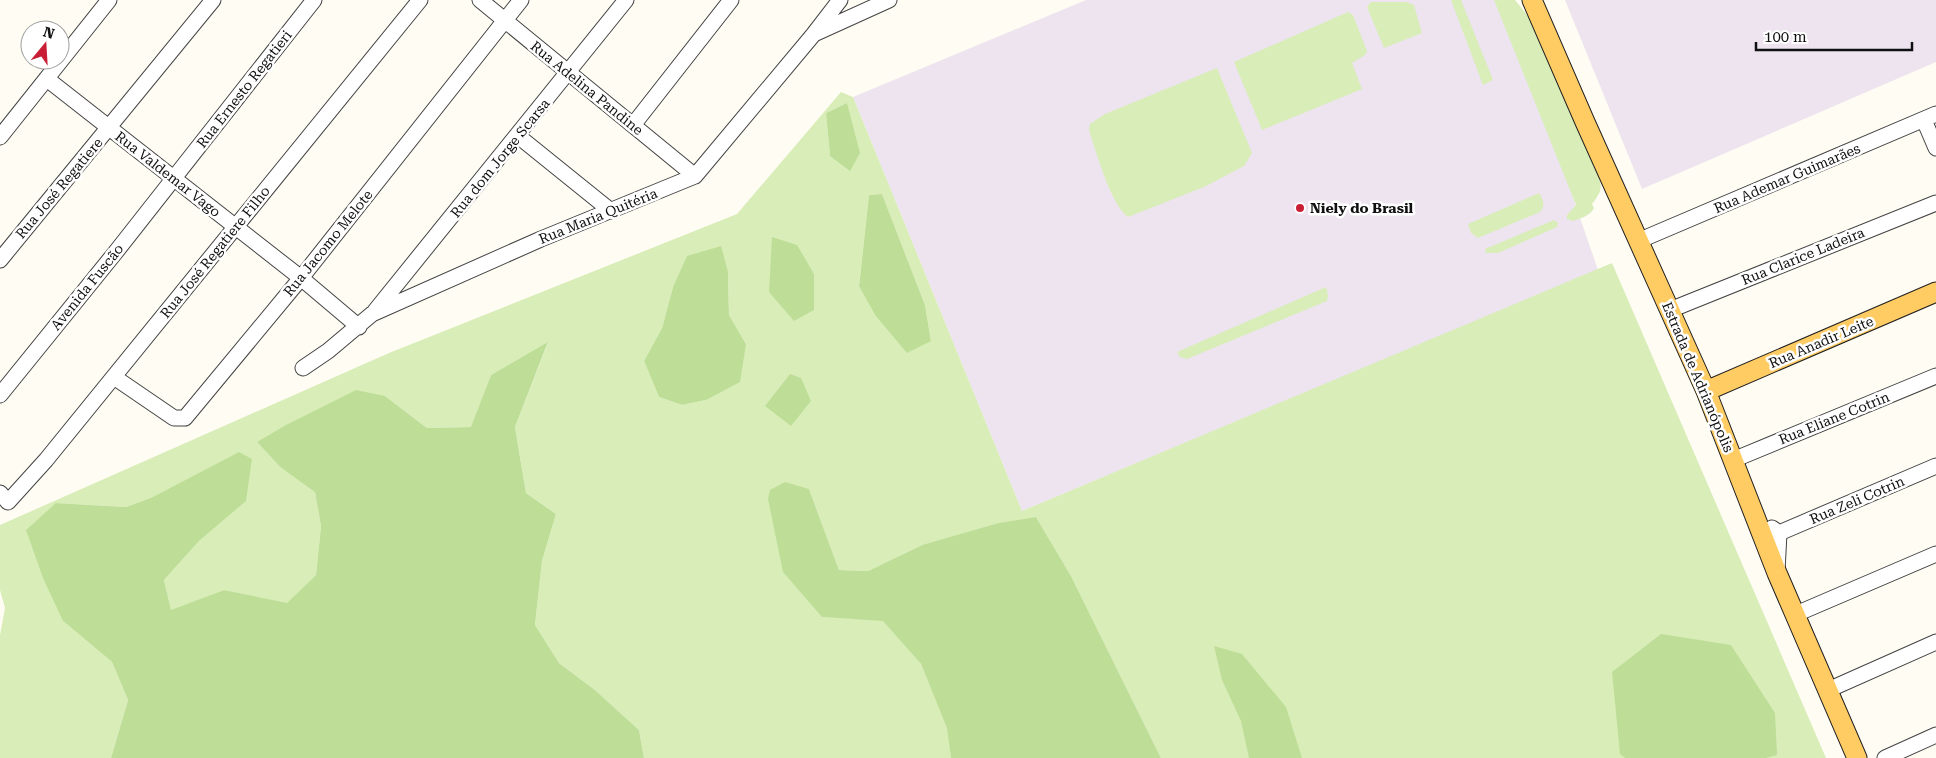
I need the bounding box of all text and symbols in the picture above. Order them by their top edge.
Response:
north arrow [20,20,70,70]
scale bar [1756,20,1912,52]
text: N [41,23,57,42]
street label: Rua Ernesto Regatieri [193,27,295,151]
text: 100 m [1764,28,1807,46]
street label: Rua Adelina Pandine [528,38,647,138]
street label: Rua dom Jorge Scarsa [447,95,553,221]
street label: Rua Valdemar Vago [112,128,224,220]
street label: Rua José Regatiere [12,134,106,242]
street label: Rua Ademar Guimarães [1711,140,1863,216]
street label: Rua José Regatiere Filho [157,183,273,321]
street label: Rua Maria Quitéria [536,185,660,247]
street label: Rua Jacomo Melote [280,186,376,299]
place label: Niely do Brasil [1310,200,1414,216]
marker: Niely do Brasil [1294,202,1306,214]
street label: Rua Clarice Ladeira [1739,224,1867,288]
street label: Avenida Fuscão [47,241,127,333]
street label: Estrada de Adrianópolis [1659,299,1737,455]
street label: Rua Anadir Leite [1766,313,1876,371]
street label: Rua Eliane Cotrin [1776,388,1892,448]
street label: Rua Zeli Cotrin [1807,473,1907,527]

